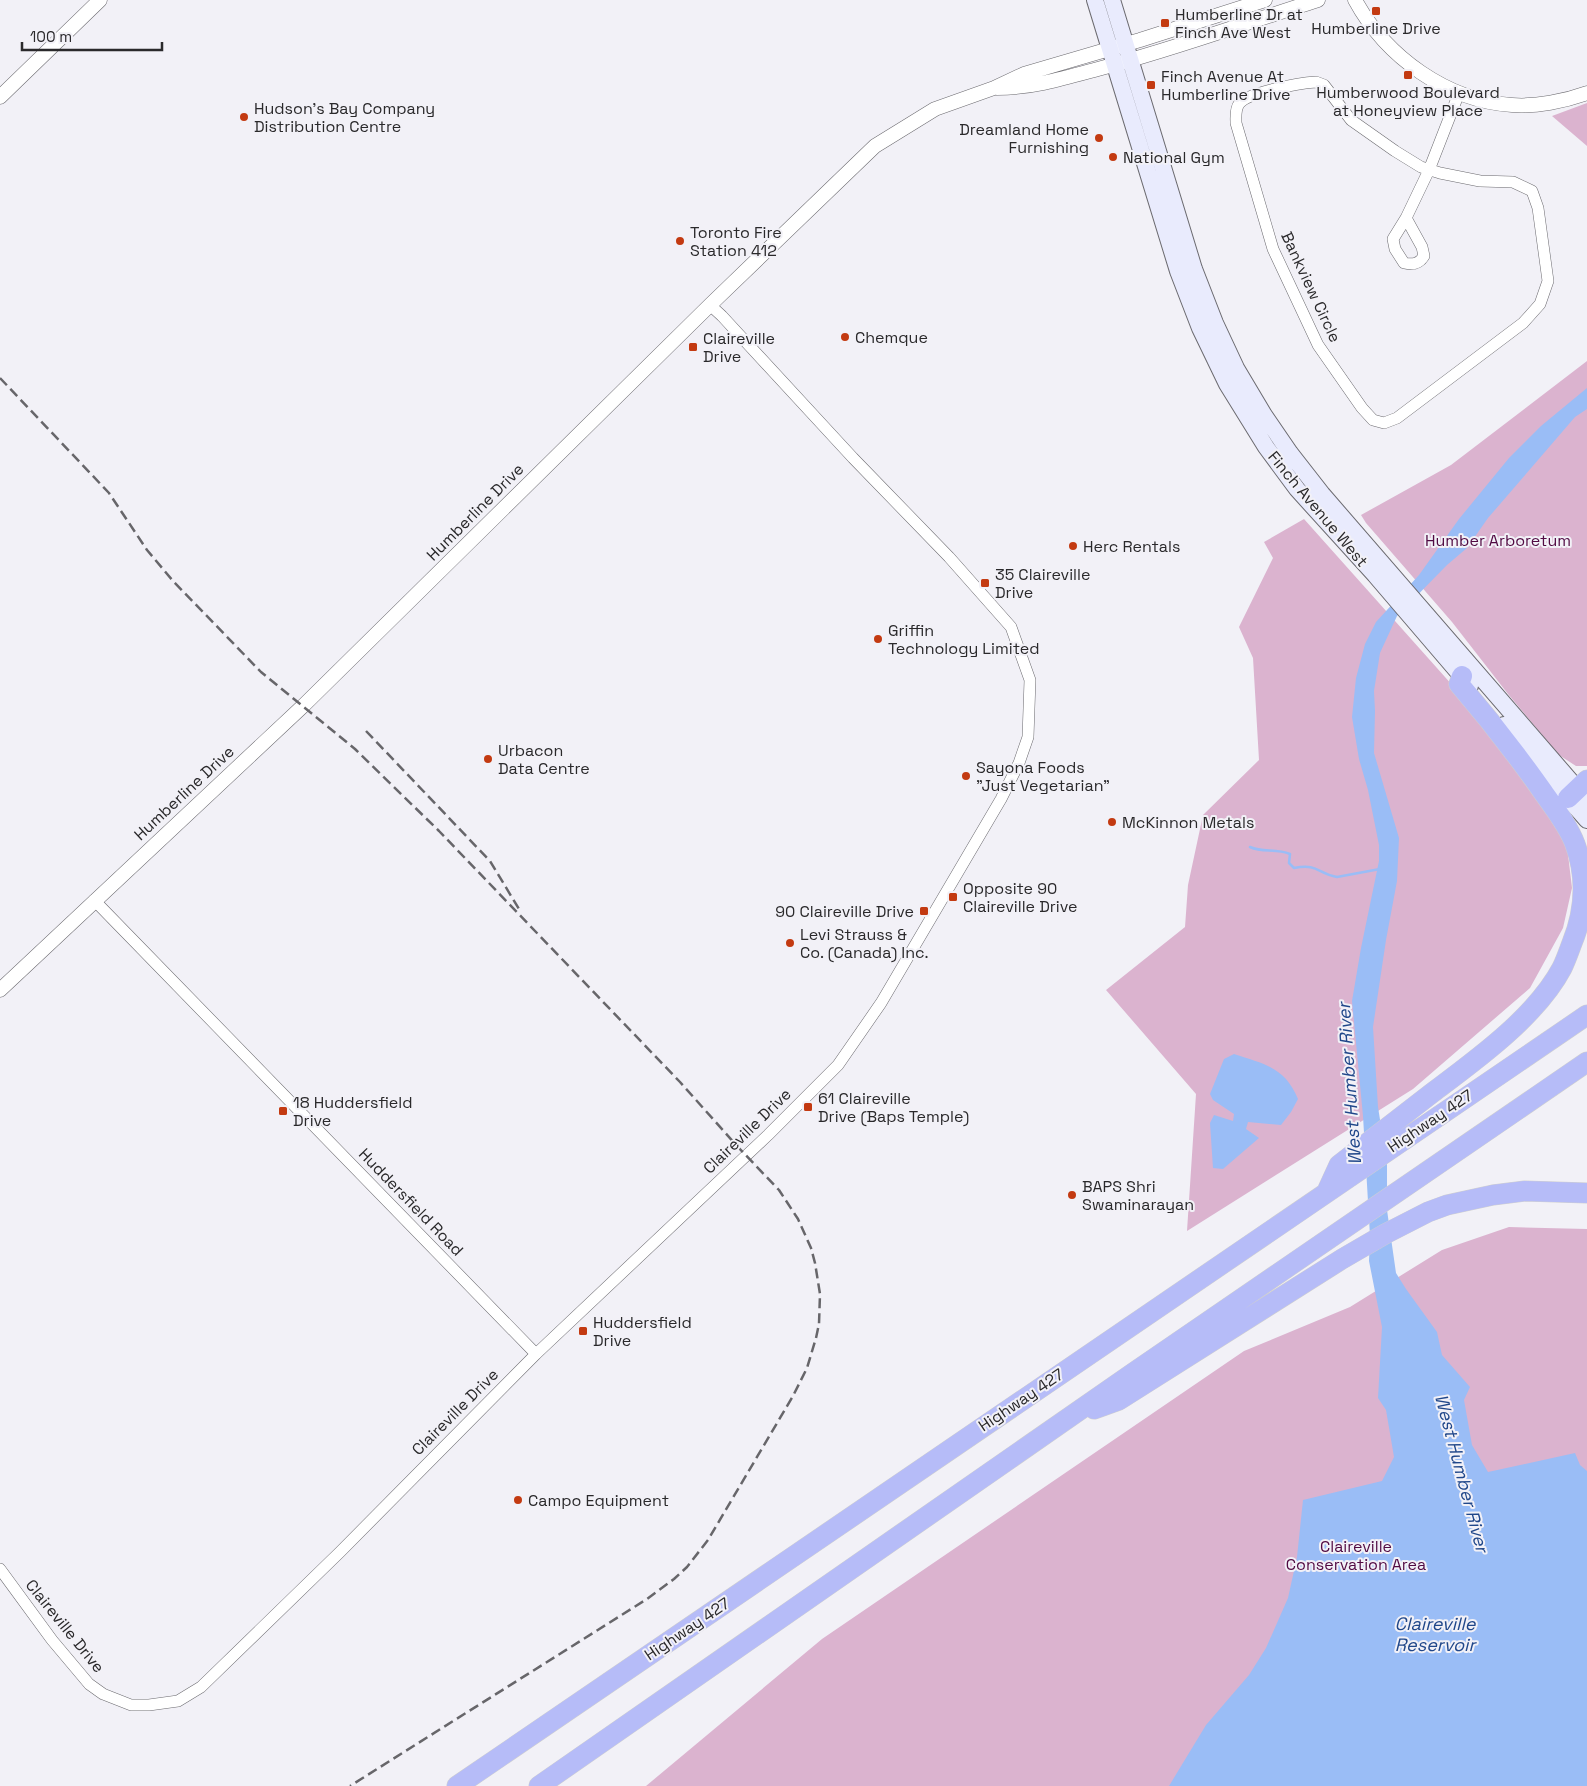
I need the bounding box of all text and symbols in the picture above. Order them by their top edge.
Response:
place label: Humberline Dr at Finch Ave West [1175,4,1303,43]
marker: Humberline Drive [1370,5,1382,17]
marker: Humberline Dr at Finch Ave West [1159,17,1171,29]
place label: Humberline Drive [1311,18,1441,39]
scale bar [22,20,162,52]
text: 100 m [30,27,72,46]
place label: Finch Avenue At Humberline Drive [1161,66,1290,105]
marker: Humberwood Boulevard at Honeyview Place [1402,69,1414,81]
marker: Finch Avenue At Humberline Drive [1145,79,1157,91]
place label: Humberwood Boulevard at Honeyview Place [1316,82,1500,121]
place label: Hudson's Bay Company Distribution Centre [254,98,435,137]
marker: Hudson's Bay Company Distribution Centre [238,111,250,123]
place label: Dreamland Home Furnishing [959,119,1089,158]
marker: Dreamland Home Furnishing [1093,132,1105,144]
place label: National Gym [1123,147,1225,168]
marker: National Gym [1107,151,1119,163]
place label: Toronto Fire Station 412 [690,222,782,261]
street label: Bankview Circle [1276,228,1346,346]
marker: Toronto Fire Station 412 [674,235,686,247]
place label: Chemque [855,327,928,348]
place label: Claireville Drive [703,328,775,367]
marker: Chemque [839,331,851,343]
marker: Claireville Drive [687,341,699,353]
street label: Finch Avenue West [1263,447,1373,571]
street label: Humberline Drive [422,459,528,565]
park label: Humber Arboretum [1425,530,1571,551]
place label: Herc Rentals [1083,536,1180,557]
marker: Herc Rentals [1067,540,1079,552]
place label: 35 Claireville Drive [995,564,1090,603]
marker: 35 Claireville Drive [979,577,991,589]
place label: Griffin Technology Limited [888,620,1040,659]
marker: Griffin Technology Limited [872,633,884,645]
place label: Urbacon Data Centre [498,740,590,779]
street label: Humberline Drive [130,741,238,845]
marker: Urbacon Data Centre [482,753,494,765]
place label: Sayona Foods "Just Vegetarian" [976,757,1110,796]
marker: Sayona Foods "Just Vegetarian" [960,770,972,782]
place label: McKinnon Metals [1122,812,1254,833]
marker: McKinnon Metals [1106,816,1118,828]
place label: Opposite 90 Claireville Drive [963,878,1078,917]
marker: Opposite 90 Claireville Drive [947,891,959,903]
place label: 90 Claireville Drive [775,901,914,922]
marker: 90 Claireville Drive [918,905,930,917]
place label: Levi Strauss & Co. (Canada) Inc. [800,924,929,963]
marker: Levi Strauss & Co. (Canada) Inc. [784,937,796,949]
water label: West Humber River [1332,1000,1366,1166]
street label: Claireville Drive [699,1084,795,1178]
street label: Highway 427 [1383,1085,1477,1157]
place label: 61 Claireville Drive (Baps Temple) [818,1088,969,1127]
place label: 18 Huddersfield Drive [293,1092,413,1131]
marker: 61 Claireville Drive (Baps Temple) [802,1101,814,1113]
marker: 18 Huddersfield Drive [277,1105,289,1117]
street label: Huddersfield Road [354,1144,468,1260]
place label: BAPS Shri Swaminarayan [1082,1176,1194,1215]
marker: BAPS Shri Swaminarayan [1066,1189,1078,1201]
place label: Huddersfield Drive [593,1312,692,1351]
marker: Huddersfield Drive [577,1325,589,1337]
street label: Claireville Drive [407,1364,503,1460]
street label: Highway 427 [974,1364,1068,1436]
water label: West Humber River [1430,1391,1495,1557]
place label: Campo Equipment [528,1490,669,1511]
marker: Campo Equipment [512,1494,524,1506]
park label: Claireville Conservation Area [1286,1536,1426,1575]
street label: Claireville Drive [21,1575,109,1677]
street label: Highway 427 [640,1593,734,1665]
water label: Claireville Reservoir [1394,1612,1478,1656]

